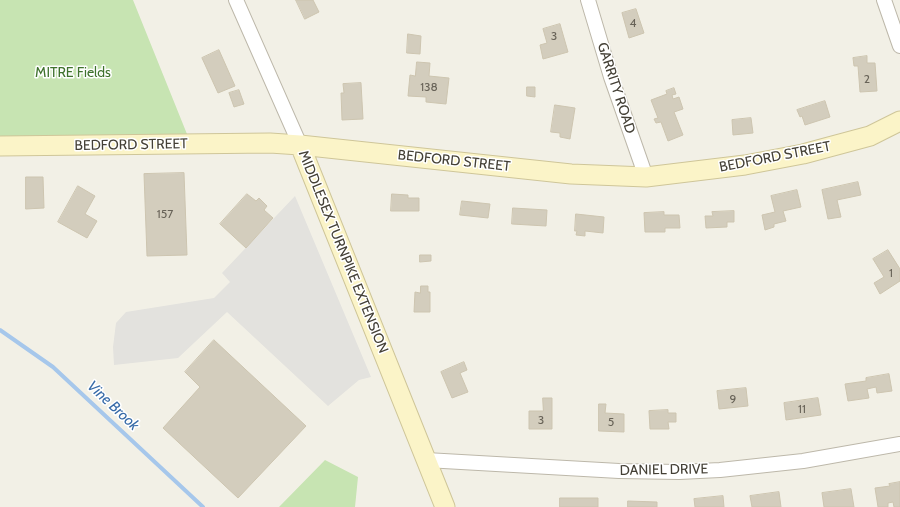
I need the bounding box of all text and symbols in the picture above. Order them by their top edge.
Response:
house number: 4 [630,16,636,30]
house number: 3 [551,29,557,43]
street label: GARRITY ROAD [593,40,639,136]
park label: MITRE Fields [35,65,111,81]
house number: 2 [864,72,870,86]
house number: 138 [420,80,438,94]
street label: BEDFORD STREET [74,136,188,154]
street label: BEDFORD STREET [718,138,832,176]
street label: BEDFORD STREET [397,147,511,175]
street label: MIDDLESEX TURNPIKE EXTENSION [295,148,391,356]
house number: 157 [157,207,173,221]
house number: 1 [889,266,893,280]
water label: Vine Brook [83,377,143,435]
house number: 9 [730,392,736,406]
house number: 11 [798,402,806,416]
house number: 3 [538,413,544,427]
house number: 5 [608,415,614,429]
street label: DANIEL DRIVE [620,461,708,479]

